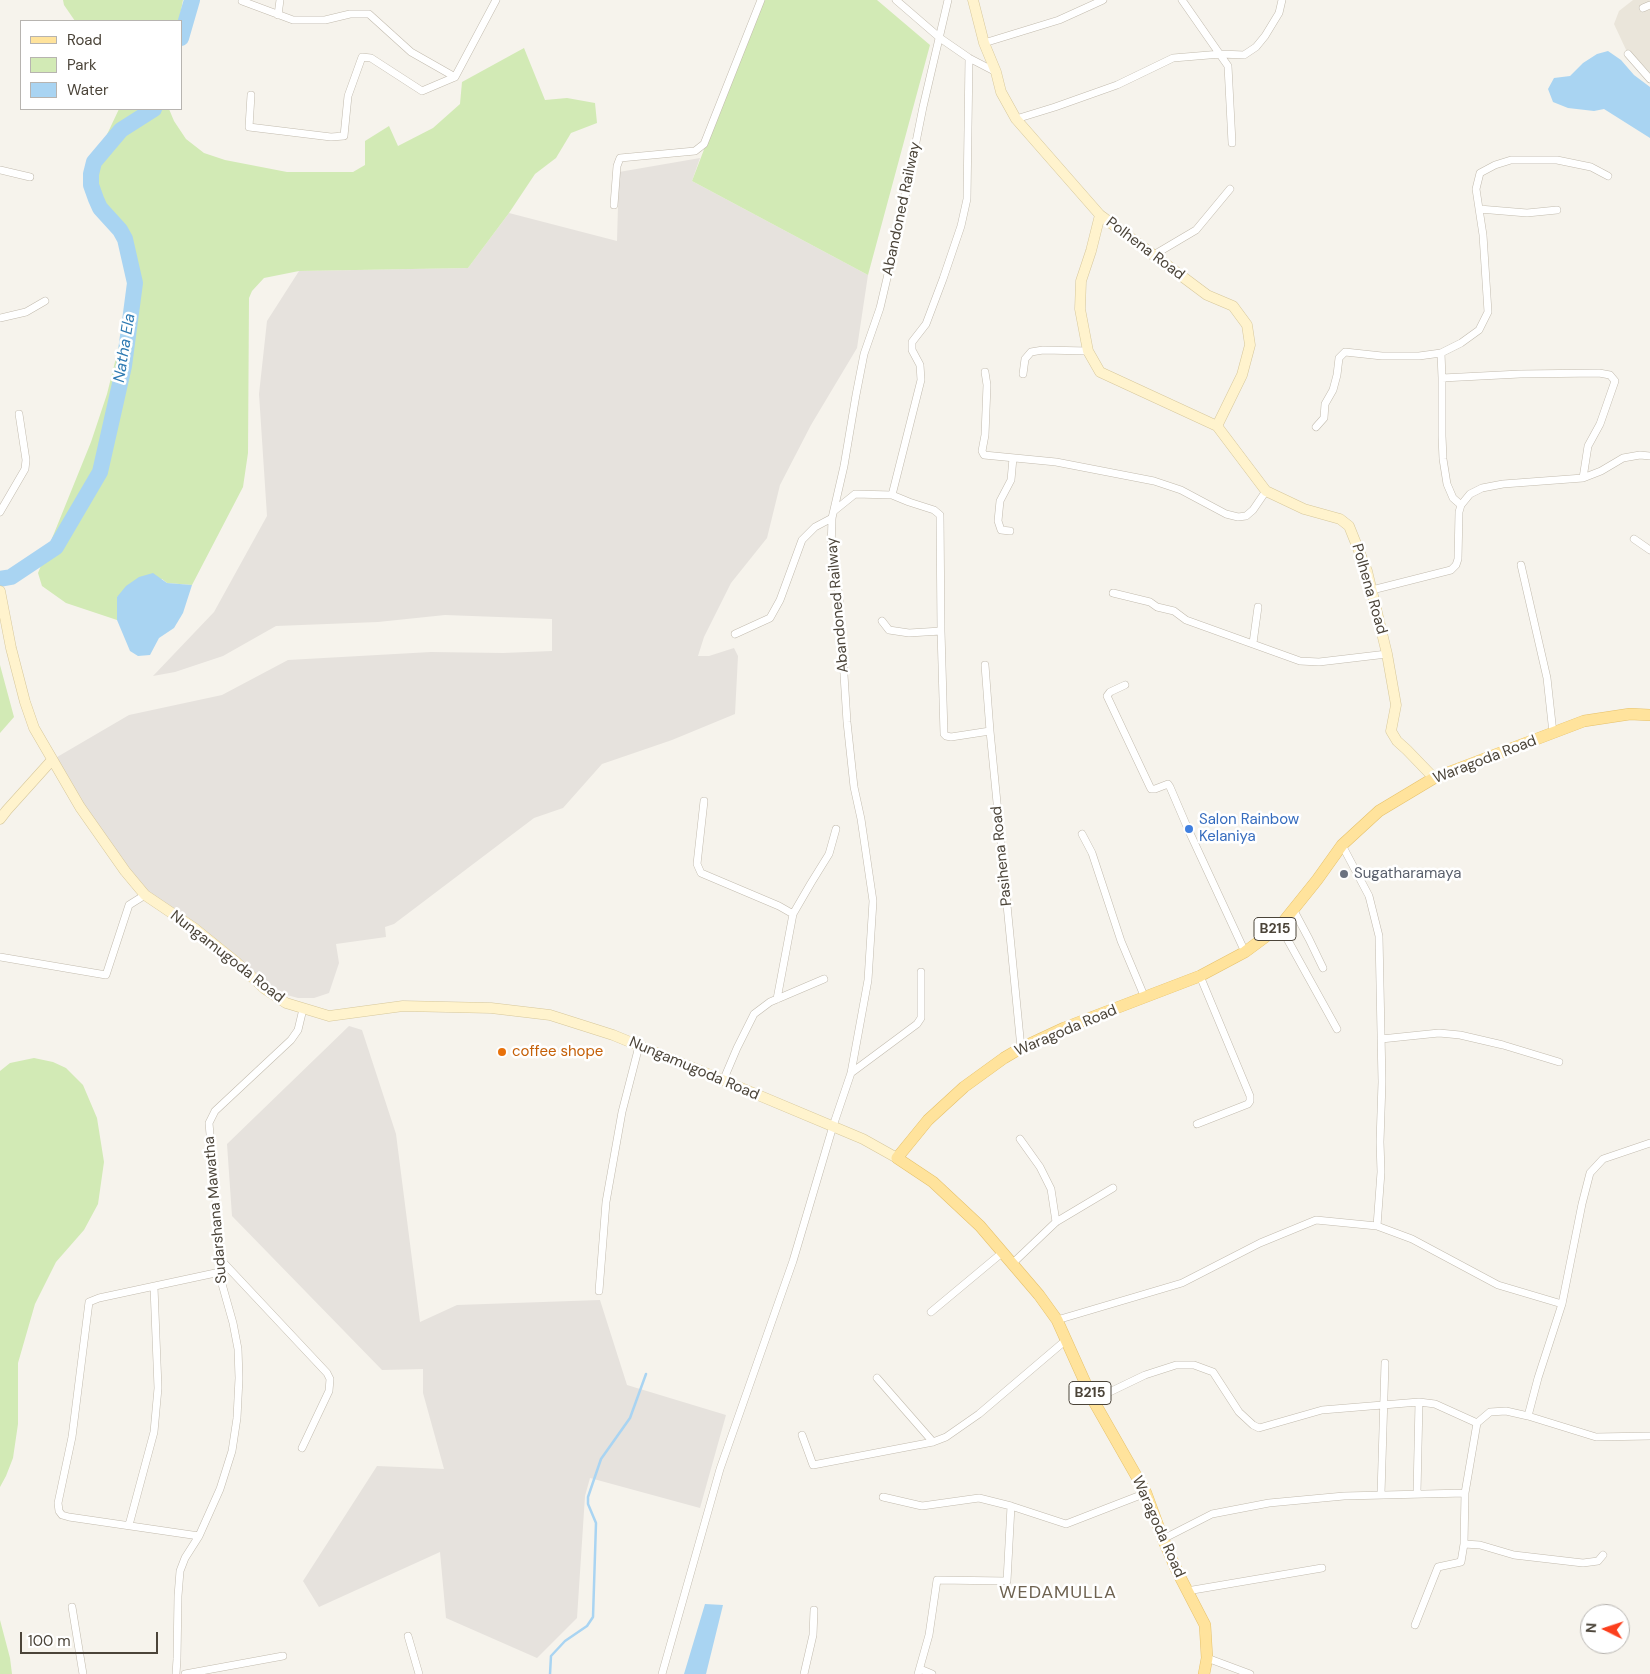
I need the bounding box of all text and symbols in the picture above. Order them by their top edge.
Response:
legend [20,20,182,110]
text: Road [67,30,102,50]
text: Park [67,55,97,75]
text: Water [67,80,108,100]
street label: Abandoned Railway [879,141,925,277]
street label: Polhena Road [1102,214,1188,284]
water label: Natha Ela [110,312,140,384]
street label: Abandoned Railway [823,536,853,674]
street label: Polhena Road [1347,542,1391,636]
street label: Waragoda Road [1431,732,1539,788]
street label: Pasihena Road [988,805,1016,907]
place label: Salon Rainbow Kelaniya [1199,811,1299,846]
marker: Salon Rainbow Kelaniya [1183,823,1195,835]
place label: Sugatharamaya [1354,865,1461,883]
marker: Sugatharamaya [1338,868,1350,880]
street label: Nungamugoda Road [166,907,288,1007]
road number: B215 [1254,918,1296,941]
street label: Waragoda Road [1012,1001,1120,1061]
street label: Nungamugoda Road [626,1033,762,1105]
place label: coffee shope [512,1043,603,1061]
marker: coffee shope [496,1046,508,1058]
street label: Sudarshana Mawatha [201,1136,231,1284]
road number: B215 [1069,1382,1111,1405]
street label: Waragoda Road [1128,1474,1188,1580]
district label: WEDAMULLA [998,1582,1118,1604]
north arrow [1580,1604,1630,1654]
scale bar [22,1622,160,1654]
text: N [1582,1622,1600,1634]
text: 100 m [28,1631,71,1651]

